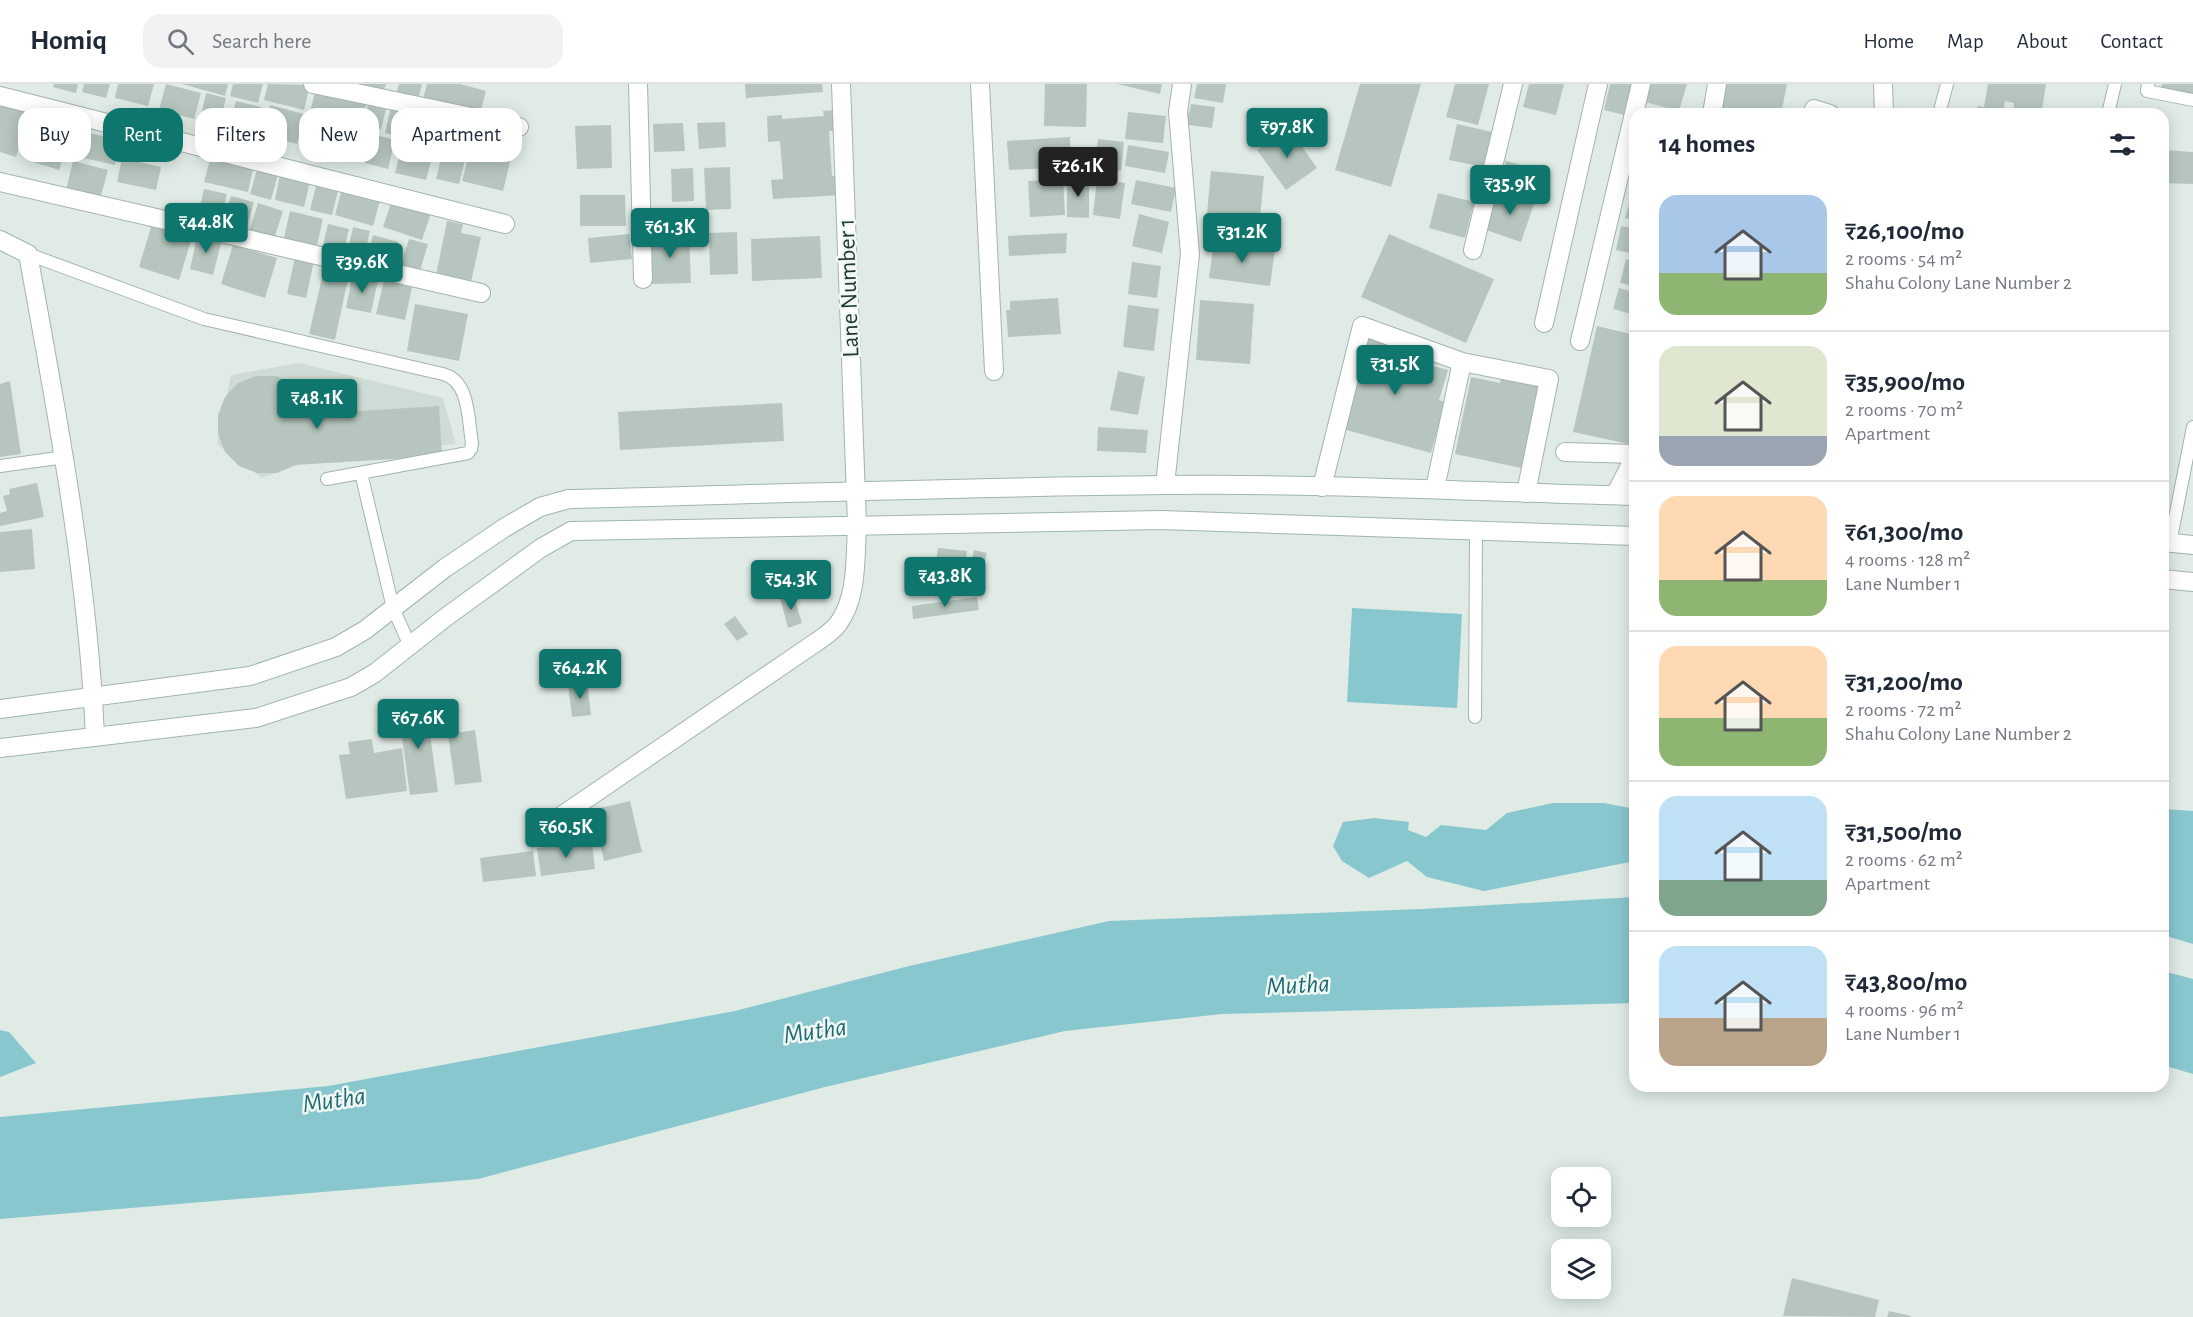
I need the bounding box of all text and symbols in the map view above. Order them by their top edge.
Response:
search box [143,14,563,68]
icon: search [164,25,197,58]
text: Homiq [30,27,107,55]
text: Search here [212,30,312,52]
text: Home [1863,31,1914,52]
text: Map [1947,31,1984,52]
text: About [2017,31,2067,52]
text: Contact [2100,31,2163,52]
chip: Buy [18,108,91,162]
chip: Rent [103,108,183,162]
chip: Filters [195,108,287,162]
chip: New [299,108,379,162]
chip: Apartment [391,108,522,162]
pin: ₹97.8K [1238,108,1336,159]
text: ₹97.8K [1261,117,1313,137]
icon: filters [2106,128,2139,161]
text: 14 homes [1659,131,1755,157]
pin: ₹26.1K [1029,147,1127,198]
text: ₹26.1K [1053,156,1103,176]
pin: ₹35.9K [1461,165,1559,216]
text: ₹35.9K [1484,174,1536,194]
pin: ₹44.8K [157,203,255,254]
pin: ₹61.3K [621,208,719,259]
text: ₹44.8K [179,212,233,232]
pin: ₹31.2K [1193,213,1291,264]
text: ₹61.3K [645,217,695,237]
street label: Lane Number 1 [835,218,863,358]
text: ₹26,100/mo [1845,218,1964,244]
icon: home [1707,219,1779,291]
text: ₹31.2K [1217,222,1267,242]
pin: ₹39.6K [313,243,411,294]
text: 2 rooms · 54 m² [1845,249,1962,269]
text: ₹39.6K [336,252,388,272]
text: Shahu Colony Lane Number 2 [1845,273,2072,293]
pin: ₹31.5K [1346,345,1444,396]
text: ₹31.5K [1370,354,1420,374]
text: ₹35,900/mo [1845,369,1965,395]
icon: home [1707,370,1779,442]
pin: ₹48.1K [268,379,366,430]
text: ₹48.1K [291,388,343,408]
text: 2 rooms · 70 m² [1845,400,1963,420]
text: Apartment [1845,424,1930,444]
text: ₹61,300/mo [1845,519,1963,545]
icon: home [1707,520,1779,592]
text: 4 rooms · 128 m² [1845,550,1970,570]
pin: ₹43.8K [896,557,994,608]
pin: ₹54.3K [742,560,840,611]
text: ₹43.8K [918,566,972,586]
text: ₹54.3K [765,569,817,589]
text: Lane Number 1 [1845,574,1961,594]
pin: ₹64.2K [531,649,629,700]
text: ₹64.2K [553,658,607,678]
text: ₹31,200/mo [1845,669,1963,695]
icon: home [1707,670,1779,742]
pin: ₹67.6K [369,699,467,750]
text: 2 rooms · 72 m² [1845,700,1962,720]
text: ₹67.6K [392,708,444,728]
text: Shahu Colony Lane Number 2 [1845,724,2072,744]
pin: ₹60.5K [517,808,615,859]
text: ₹60.5K [539,817,593,837]
text: ₹31,500/mo [1845,819,1962,845]
icon: home [1707,820,1779,892]
text: 2 rooms · 62 m² [1845,850,1963,870]
text: Apartment [1845,874,1930,894]
text: ₹43,800/mo [1845,969,1967,995]
water label: Mutha [1266,970,1330,1000]
icon: home [1707,970,1779,1042]
text: 4 rooms · 96 m² [1845,1000,1963,1020]
water label: Mutha [782,1014,848,1048]
text: Lane Number 1 [1845,1024,1961,1044]
water label: Mutha [301,1083,367,1117]
map controls [1551,1167,1611,1299]
button: locate [1551,1167,1611,1227]
button: layers [1551,1239,1611,1299]

